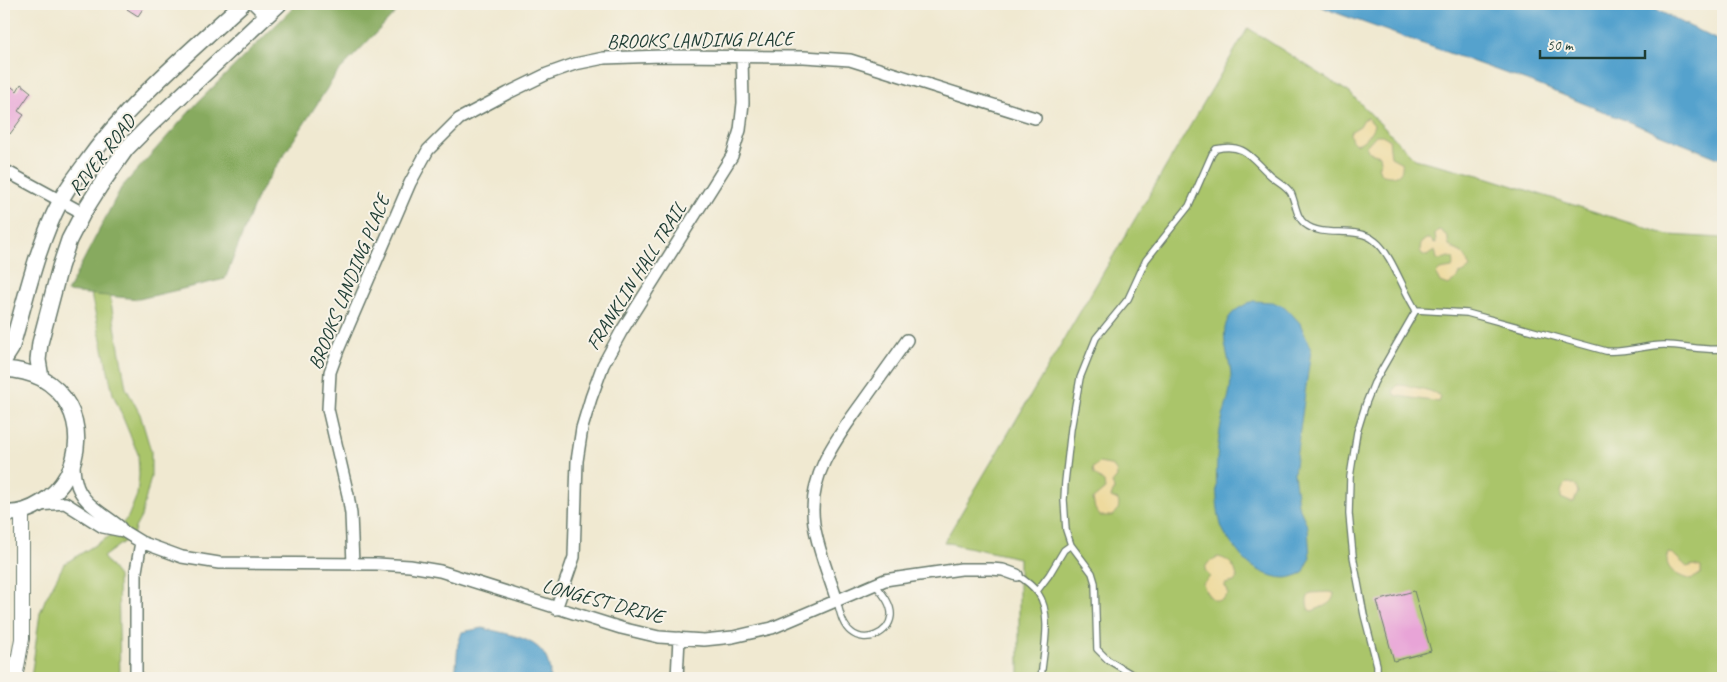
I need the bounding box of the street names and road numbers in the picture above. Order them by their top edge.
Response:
street label: BROOKS LANDING PLACE [607,26,796,54]
street label: RIVER ROAD [63,109,142,200]
street label: BROOKS LANDING PLACE [302,188,397,373]
street label: FRANKLIN HALL TRAIL [580,197,692,355]
street label: LONGEST DRIVE [540,573,669,630]

